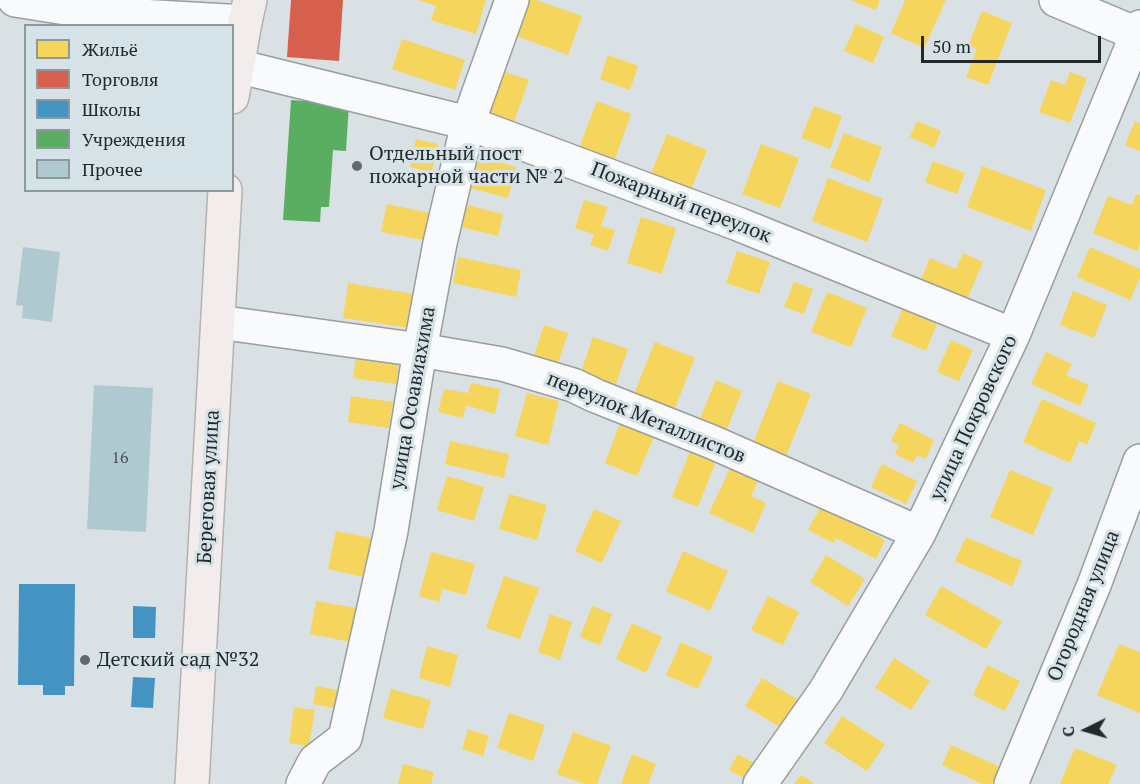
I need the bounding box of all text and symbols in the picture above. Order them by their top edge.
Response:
legend [24,24,234,192]
scale bar [924,24,1104,62]
text: 50 m [932,34,971,58]
text: Жильё [82,37,138,61]
text: Торговля [82,67,159,91]
text: Школы [82,97,141,121]
text: Учреждения [82,127,186,151]
place label: Отдельный пост пожарной части № 2 [369,142,564,189]
text: Прочее [82,157,143,181]
street label: Пожарный переулок [588,158,774,248]
marker: Отдельный пост пожарной части № 2 [350,159,364,173]
street label: улица Осоавиахима [385,305,441,491]
street label: улица Покровского [925,331,1023,505]
street label: переулок Металлистов [543,367,749,469]
street label: Береговая улица [193,409,225,565]
house number: 16 [111,448,129,468]
street label: Огородная улица [1043,527,1125,685]
place label: Детский сад №32 [97,648,259,672]
marker: Детский сад №32 [78,653,92,667]
north arrow [1056,700,1116,760]
text: С [1057,725,1079,738]

